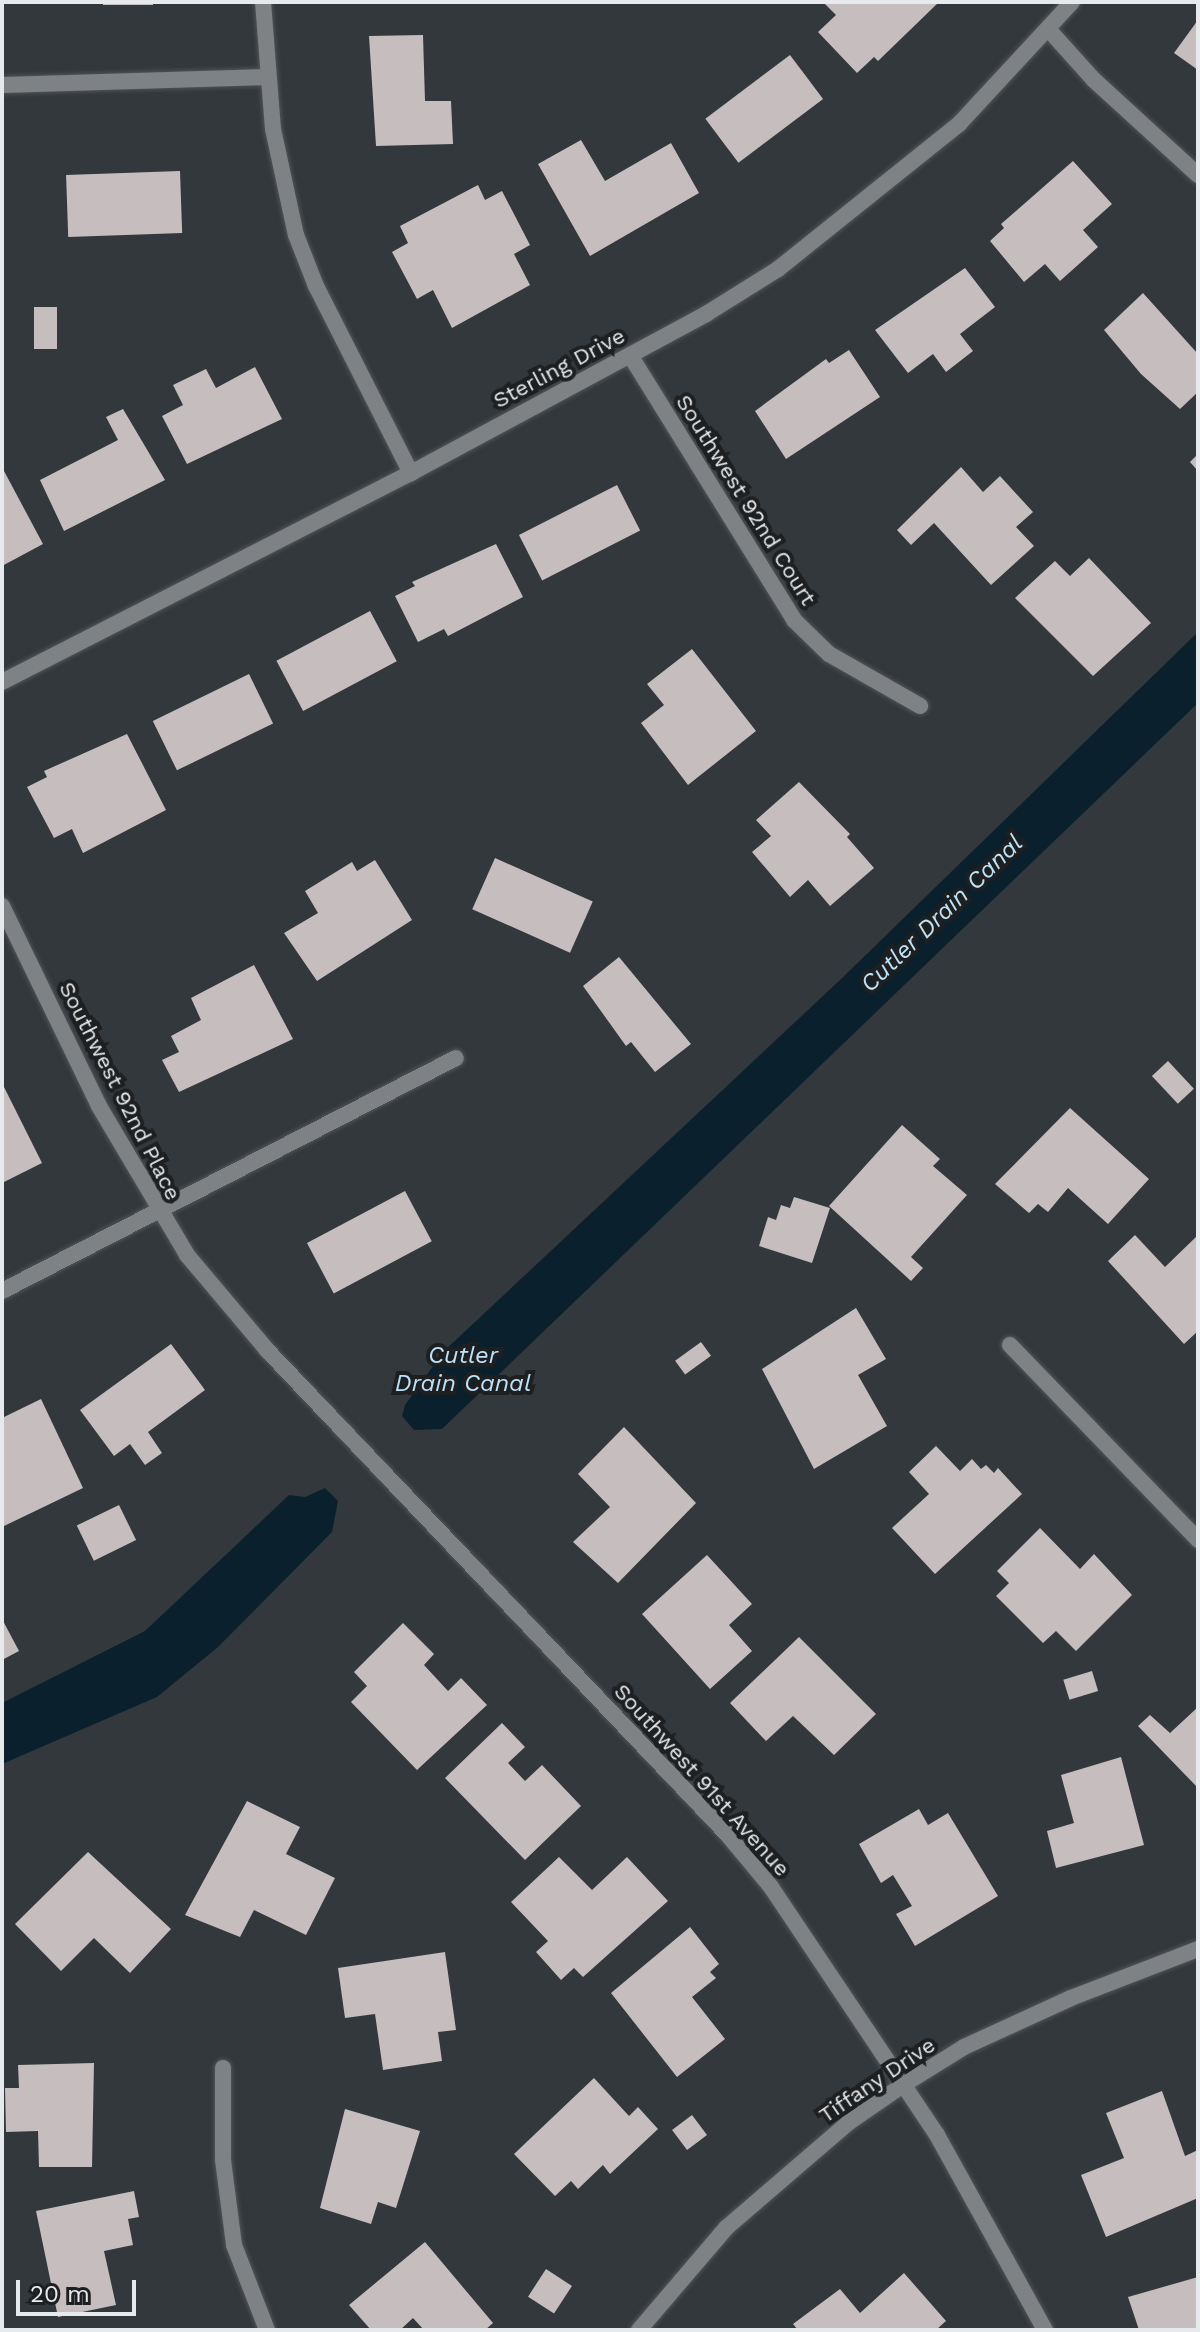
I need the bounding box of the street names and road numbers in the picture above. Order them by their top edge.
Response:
street label: Sterling Drive [489,322,629,414]
street label: Southwest 92nd Court [670,390,822,610]
street label: Southwest 92nd Place [53,977,187,1205]
street label: Southwest 91st Avenue [608,1678,796,1882]
street label: Tiffany Drive [814,2031,940,2129]

